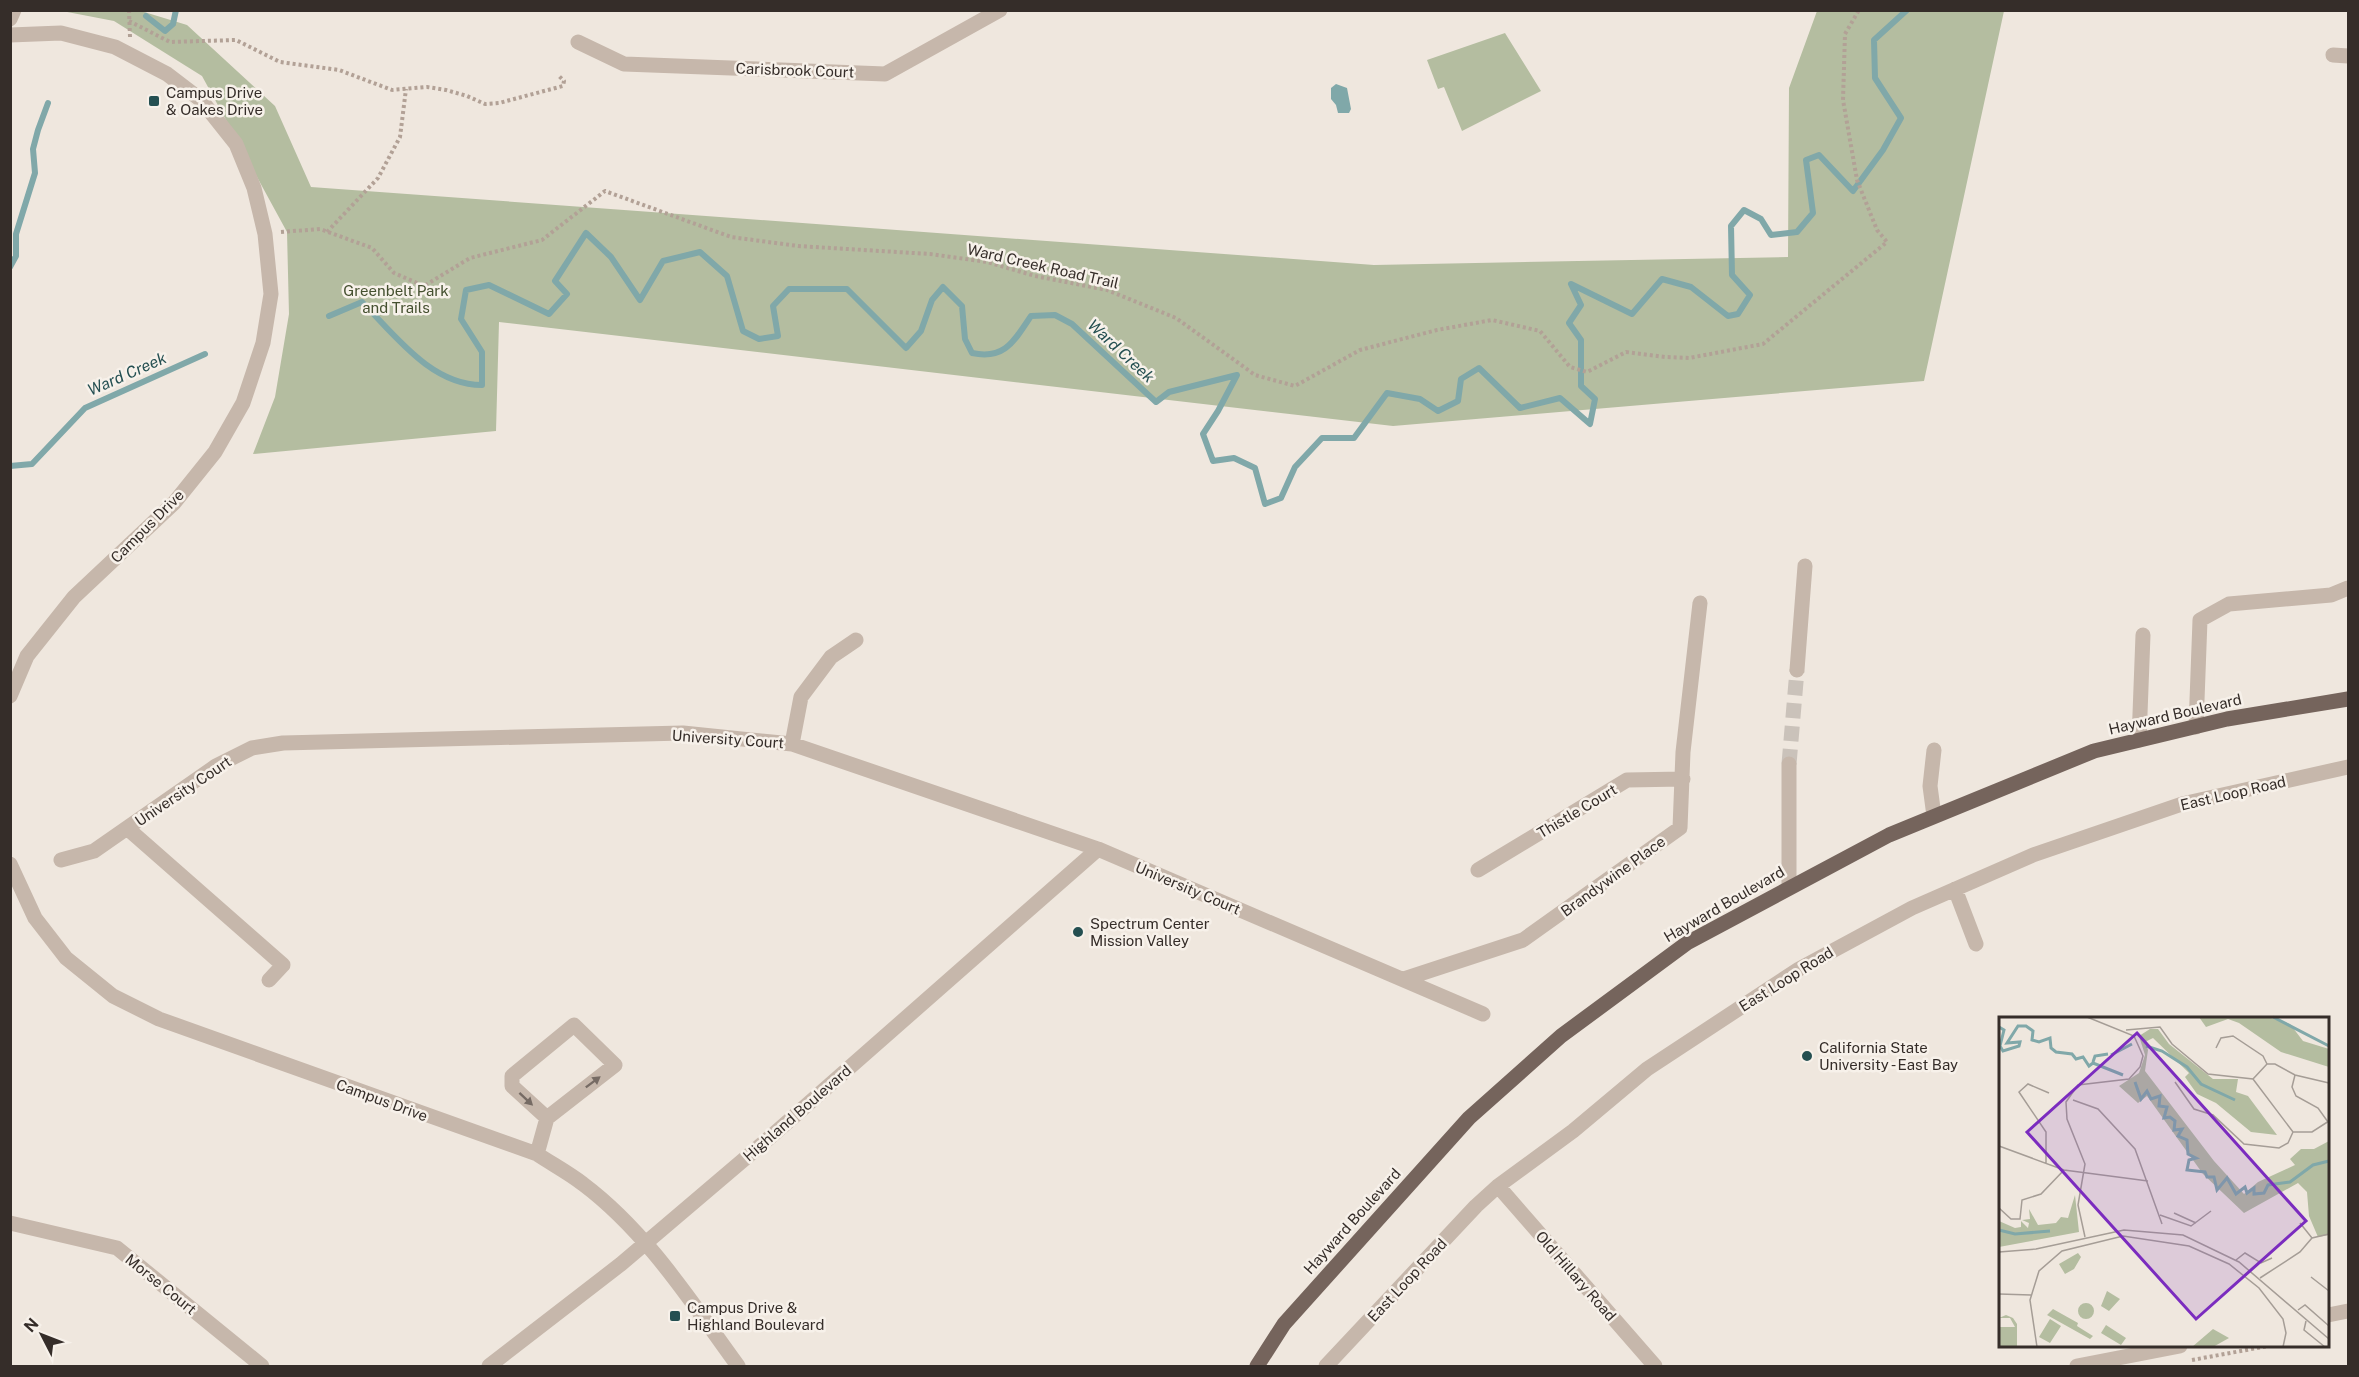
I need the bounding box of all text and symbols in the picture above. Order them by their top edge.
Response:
street label: Carisbrook Court [736,59,855,81]
place label: Campus Drive & Oakes Drive [166,84,263,118]
marker: Campus Drive & Oakes Drive [147,94,161,108]
street label: Ward Creek Road Trail [965,240,1121,292]
park label: Greenbelt Park and Trails [343,282,449,316]
water label: Ward Creek [1084,315,1158,387]
water label: Ward Creek [85,348,170,400]
street label: Campus Drive [107,486,187,566]
street label: Hayward Boulevard [2107,690,2243,738]
street label: University Court [671,727,785,751]
street label: University Court [132,752,234,829]
street label: East Loop Road [2179,773,2287,813]
street label: Thistle Court [1534,781,1620,841]
street label: Brandywine Place [1557,832,1669,920]
street label: University Court [1133,858,1243,918]
street label: Hayward Boulevard [1661,863,1787,945]
place label: Spectrum Center Mission Valley [1090,915,1210,949]
marker: Spectrum Center Mission Valley [1071,925,1085,939]
street label: East Loop Road [1736,943,1836,1015]
inset map [1999,1017,2329,1347]
place label: California State University - East Bay [1819,1039,1958,1073]
marker: California State University - East Bay [1800,1049,1814,1063]
street label: Highland Boulevard [740,1062,854,1164]
street label: Campus Drive [334,1076,430,1124]
one-way arrow [586,1077,601,1089]
one-way arrow [519,1092,534,1106]
street label: Hayward Boulevard [1300,1165,1404,1277]
street label: Old Hillary Road [1532,1228,1620,1324]
street label: East Loop Road [1364,1235,1450,1325]
street label: Morse Court [122,1250,200,1318]
place label: Campus Drive & Highland Boulevard [687,1299,824,1333]
north arrow [12,1305,72,1365]
marker: Campus Drive & Highland Boulevard [668,1309,682,1323]
text: N [20,1314,42,1336]

